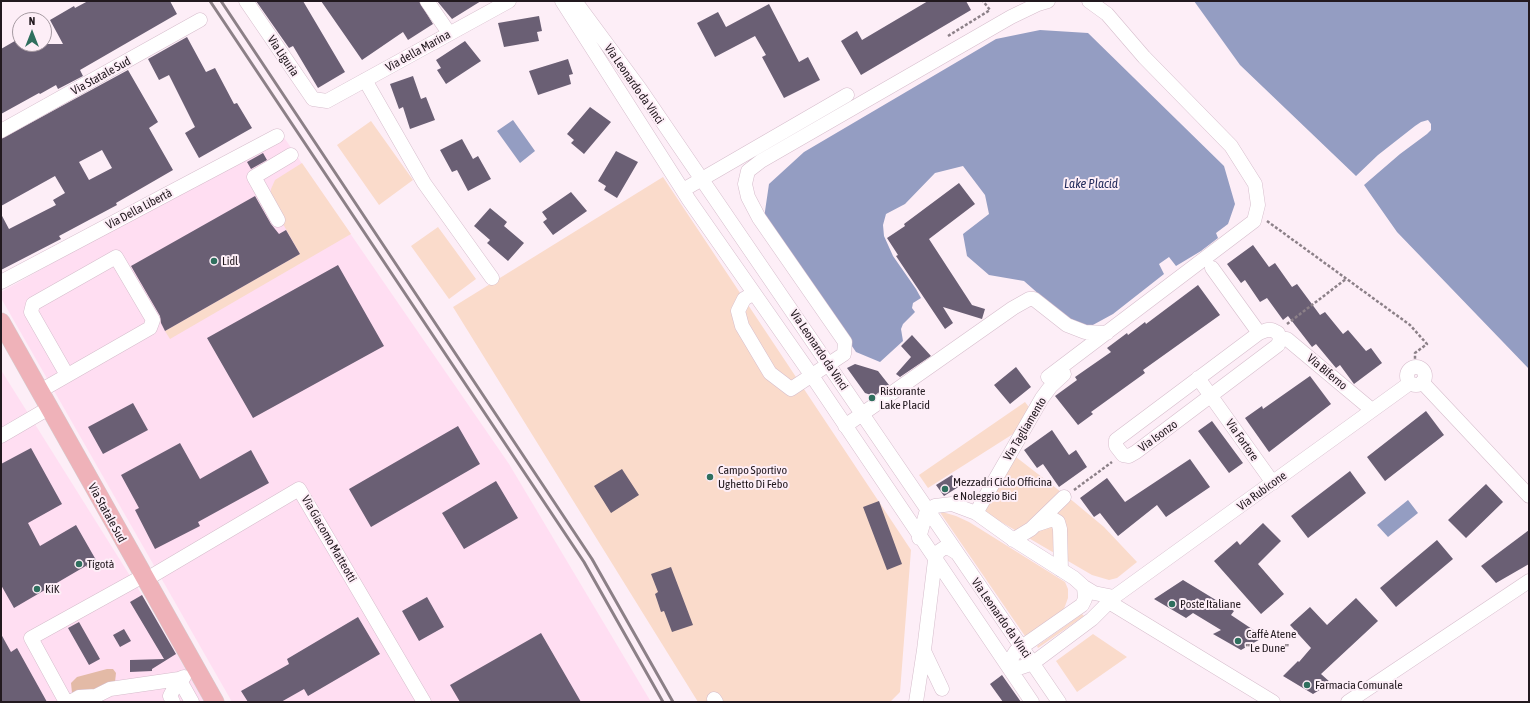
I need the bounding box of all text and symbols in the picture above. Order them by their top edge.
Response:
north arrow [12,12,52,52]
text: N [29,15,35,27]
street label: Via della Marina [383,27,453,75]
street label: Via Liguria [264,33,302,79]
street label: Via Leonardo da Vinci [601,41,667,127]
street label: Via Statale Sud [69,54,133,98]
water label: Lake Placid [1064,176,1118,192]
street label: Via Della Libertà [104,186,174,232]
place label: Lidl [222,254,238,268]
marker: Lidl [209,256,219,266]
street label: Via Leonardo da Vinci [787,307,851,393]
street label: Via Biferno [1304,351,1350,393]
place label: Ristorante Lake Placid [880,384,930,412]
marker: Ristorante Lake Placid [867,393,877,403]
street label: Via Tagliamento [1000,395,1050,463]
street label: Via Fortore [1222,416,1262,464]
street label: Via Isonzo [1136,417,1180,455]
place label: Campo Sportivo Ughetto Di Febo [718,463,788,491]
street label: Via Rubicone [1235,468,1289,514]
marker: Campo Sportivo Ughetto Di Febo [705,472,715,482]
place label: Mezzadri Ciclo Officina e Noleggio Bici [953,475,1052,503]
street label: Via Statale Sud [85,481,129,545]
marker: Mezzadri Ciclo Officina e Noleggio Bici [940,484,950,494]
street label: Via Giacomo Matteotti [298,493,360,585]
place label: Tigotà [87,557,114,571]
marker: Tigotà [74,559,84,569]
street label: Via Leonardo da Vinci [968,575,1034,661]
place label: KiK [45,582,60,596]
marker: KiK [32,584,42,594]
place label: Poste Italiane [1180,597,1241,611]
marker: Poste Italiane [1167,599,1177,609]
place label: Caffè Atene "Le Dune" [1246,627,1297,655]
marker: Caffè Atene "Le Dune" [1233,636,1243,646]
place label: Farmacia Comunale [1315,678,1403,692]
marker: Farmacia Comunale [1302,680,1312,690]

